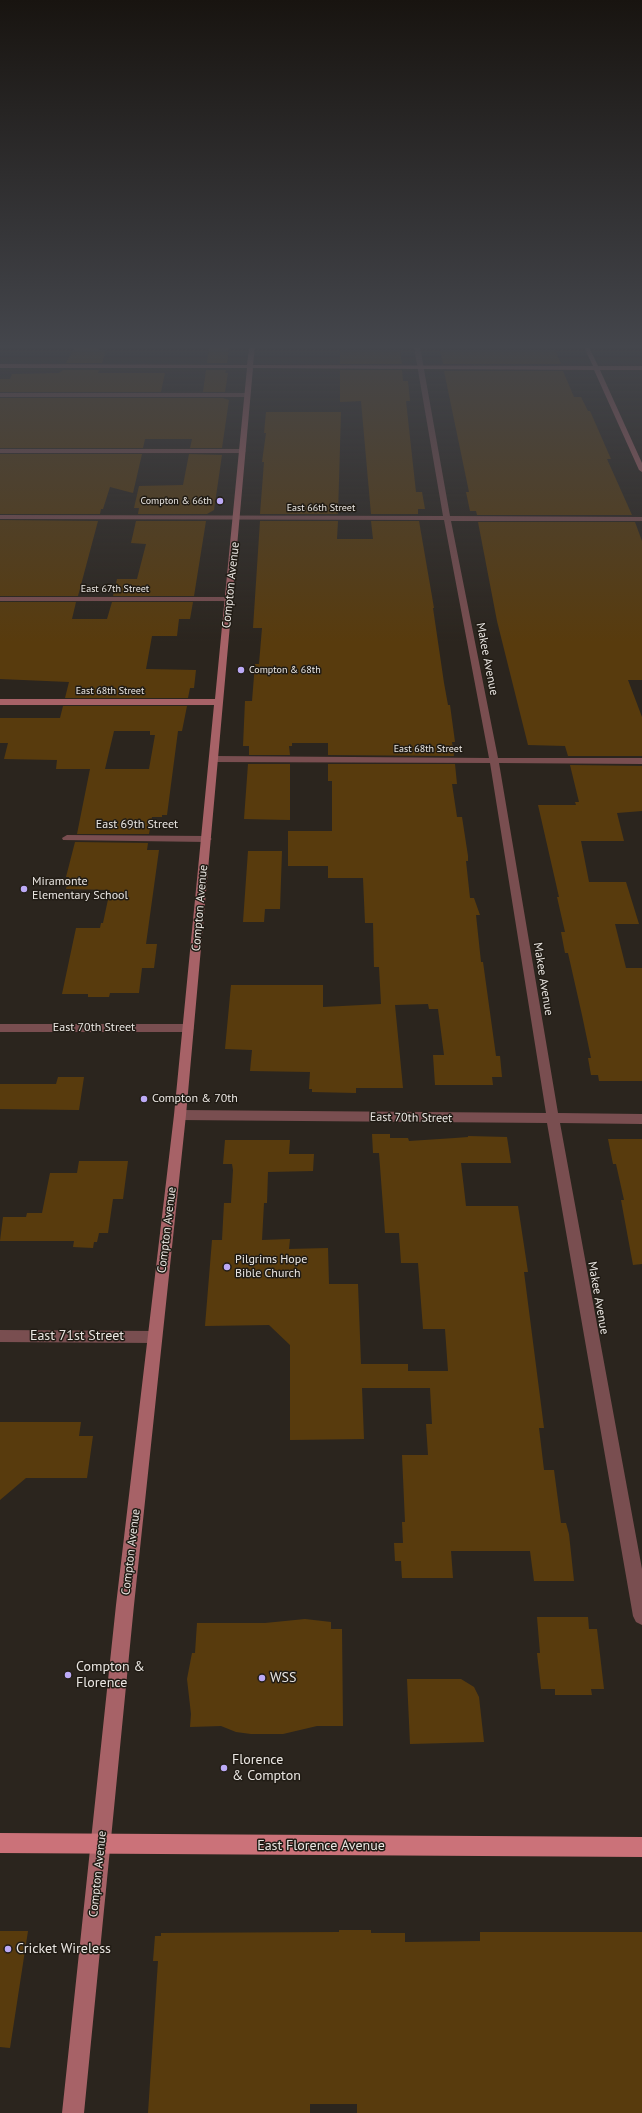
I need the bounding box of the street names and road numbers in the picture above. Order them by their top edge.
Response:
street label: East 66th Street [287,502,355,514]
street label: Compton Avenue [219,541,243,629]
street label: East 67th Street [81,583,149,595]
street label: Makee Avenue [473,621,501,697]
street label: East 68th Street [76,685,144,697]
street label: East 68th Street [394,743,462,755]
street label: East 69th Street [96,818,178,832]
street label: Compton Avenue [189,864,211,952]
street label: Makee Avenue [530,941,556,1017]
street label: East 70th Street [53,1021,135,1035]
street label: East 70th Street [370,1110,452,1126]
street label: Compton Avenue [155,1186,179,1274]
street label: Makee Avenue [585,1260,611,1336]
street label: East 71st Street [30,1328,124,1344]
street label: Compton Avenue [119,1508,143,1596]
street label: Compton Avenue [86,1830,110,1918]
street label: East Florence Avenue [257,1838,385,1854]

